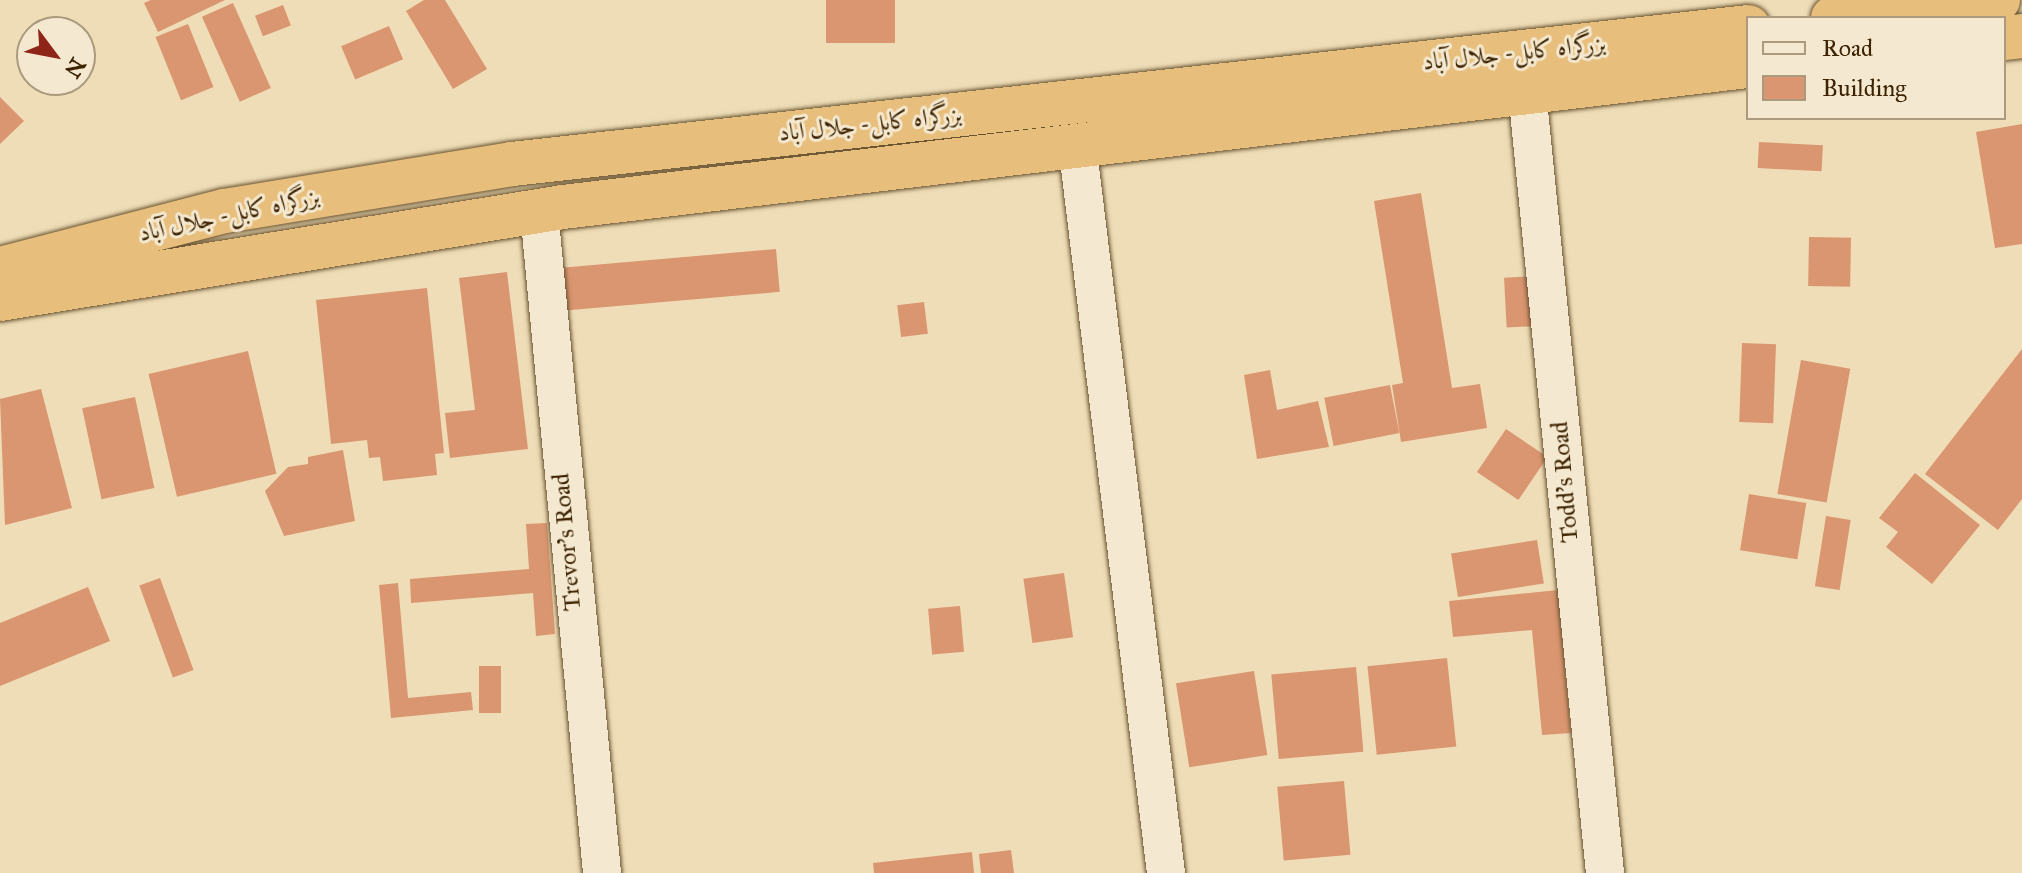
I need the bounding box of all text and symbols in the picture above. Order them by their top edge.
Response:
north arrow [16,16,96,96]
legend [1746,16,2006,120]
street label: بزرگراه کابل- جلال آباد [1421,29,1607,77]
text: Road [1822,33,1873,63]
text: N [59,53,91,83]
text: Building [1822,73,1907,103]
street label: بزرگراه کابل- جلال آباد [777,100,963,148]
street label: بزرگراه کابل- جلال آباد [136,182,322,248]
street label: Todd's Road [1545,420,1585,544]
street label: Trevor's Road [547,472,587,612]

